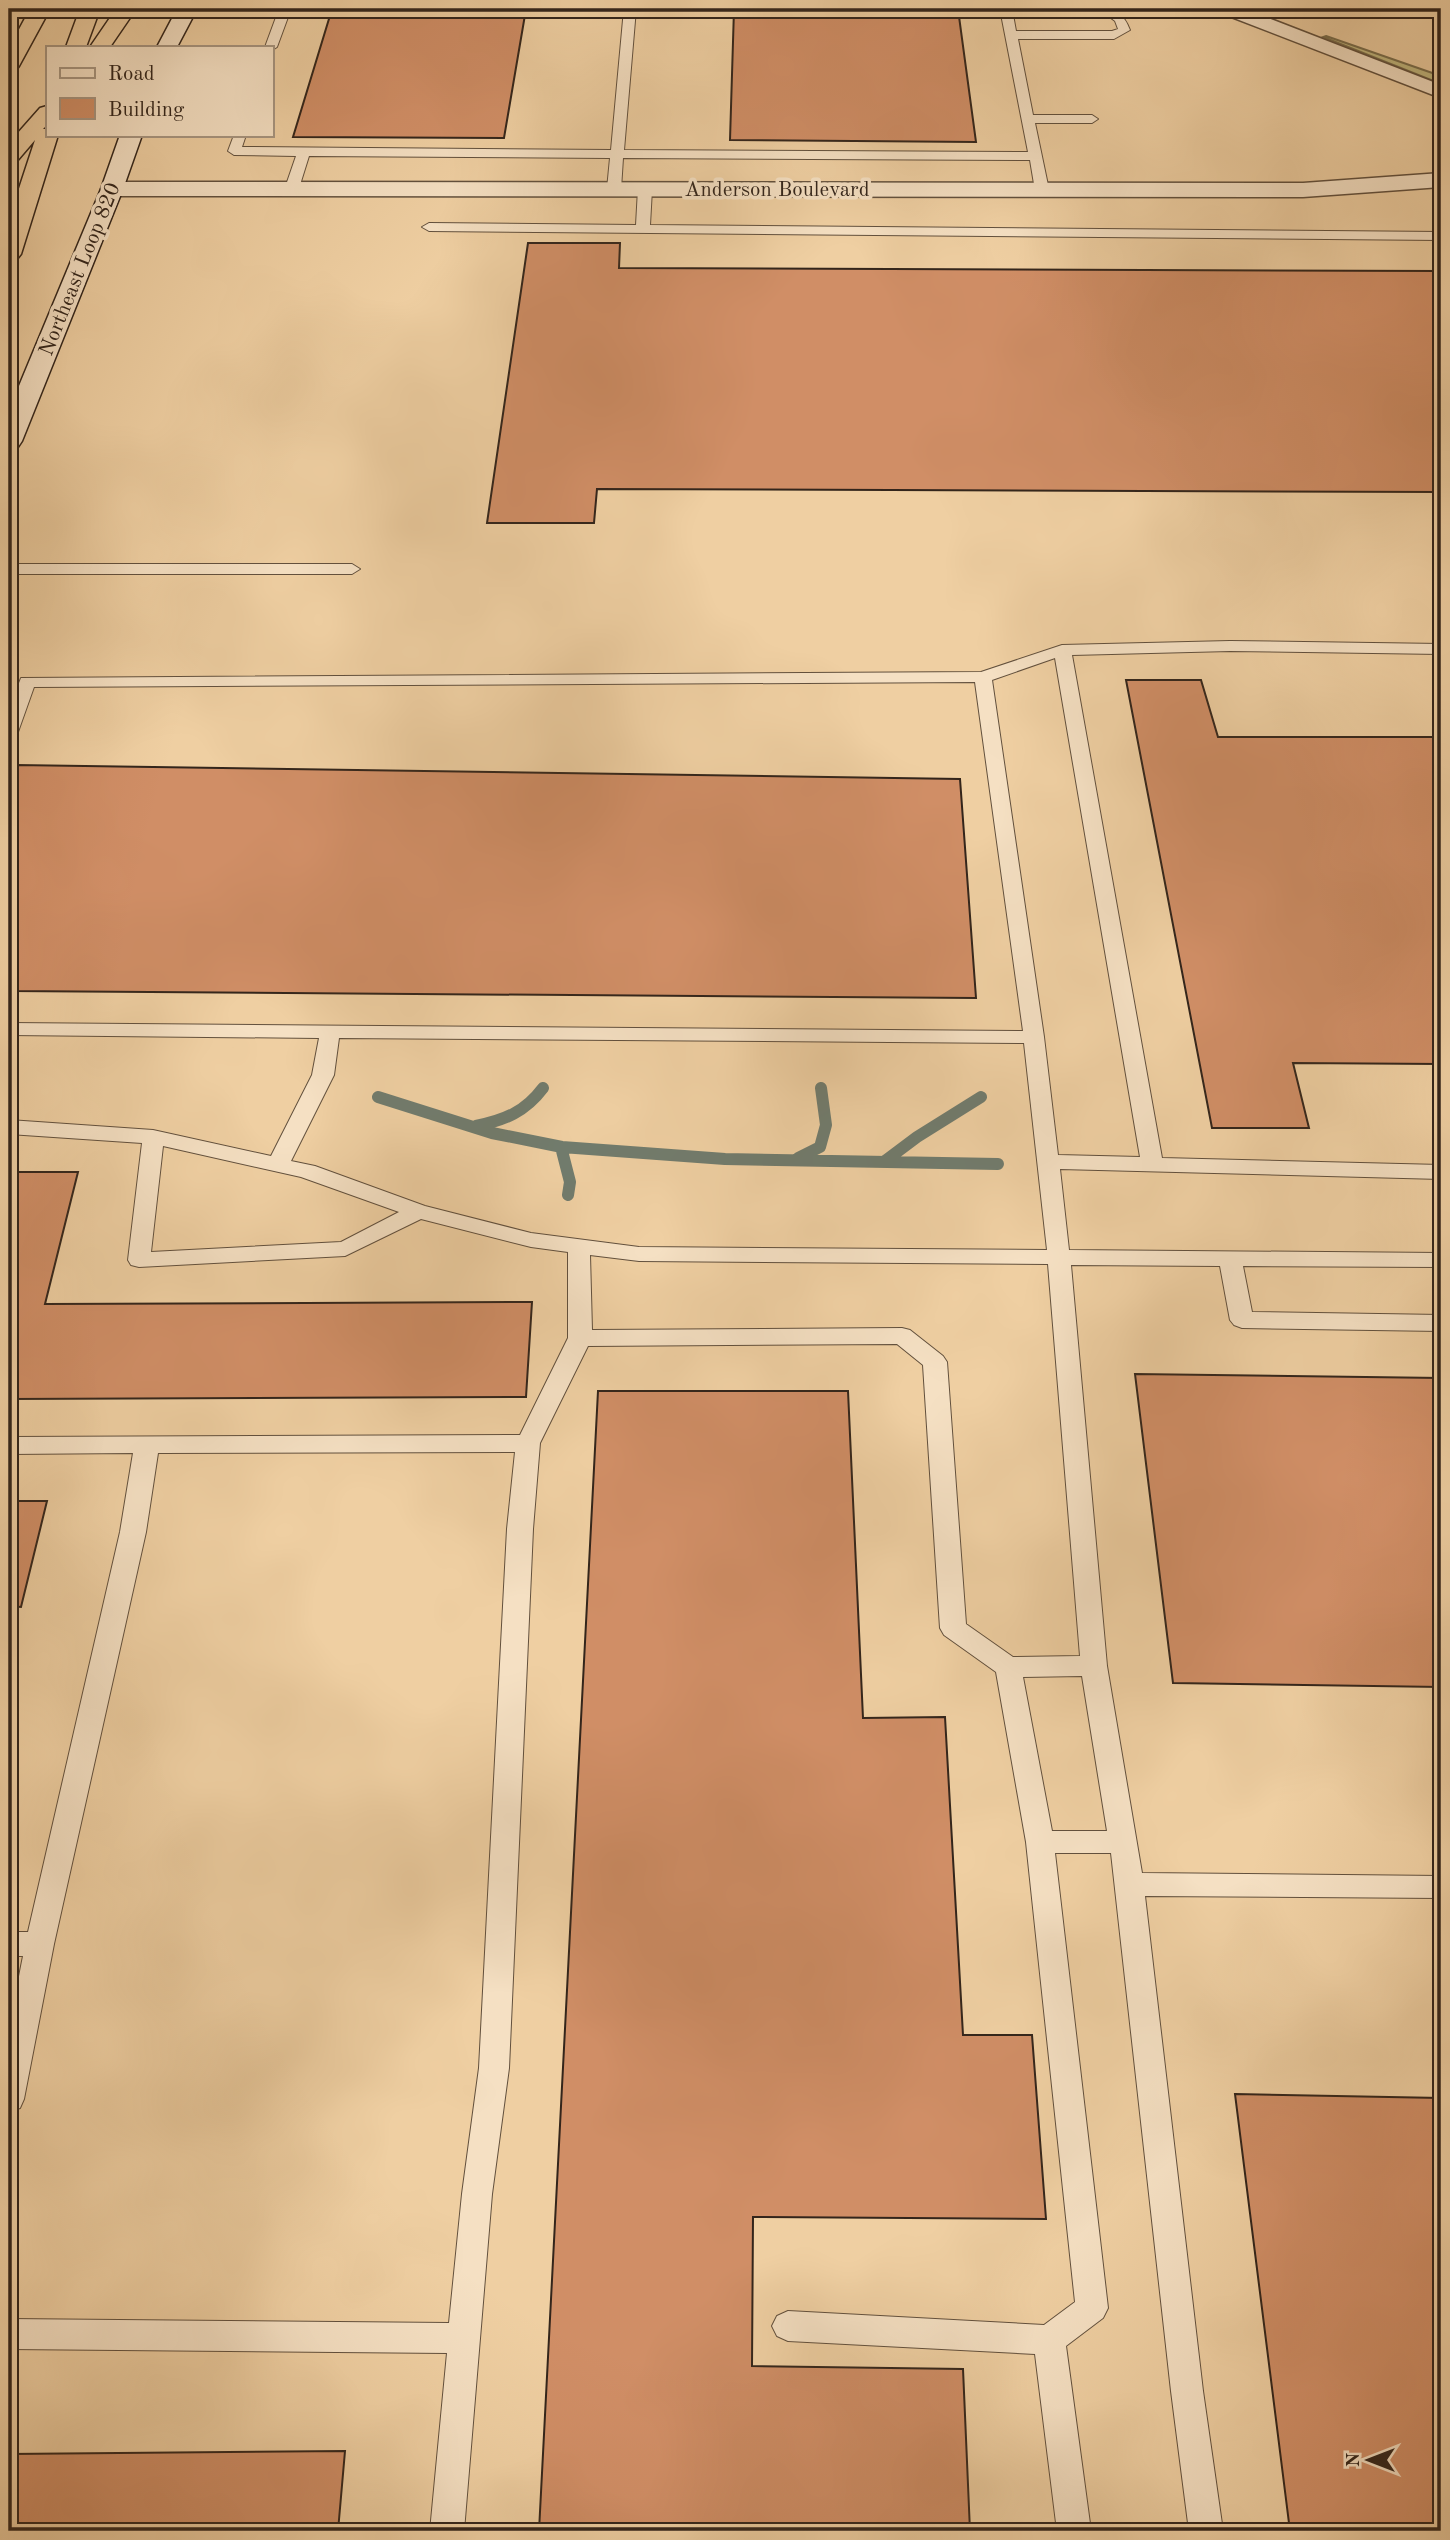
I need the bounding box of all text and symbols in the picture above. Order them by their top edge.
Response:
legend [46,46,273,136]
text: Road [108,64,155,85]
text: Building [108,100,185,121]
street label: Northeast Loop 820 [36,180,125,359]
street label: Anderson Boulevard [684,180,870,201]
north arrow [1334,2424,1404,2494]
text: N [1345,2452,1364,2467]

